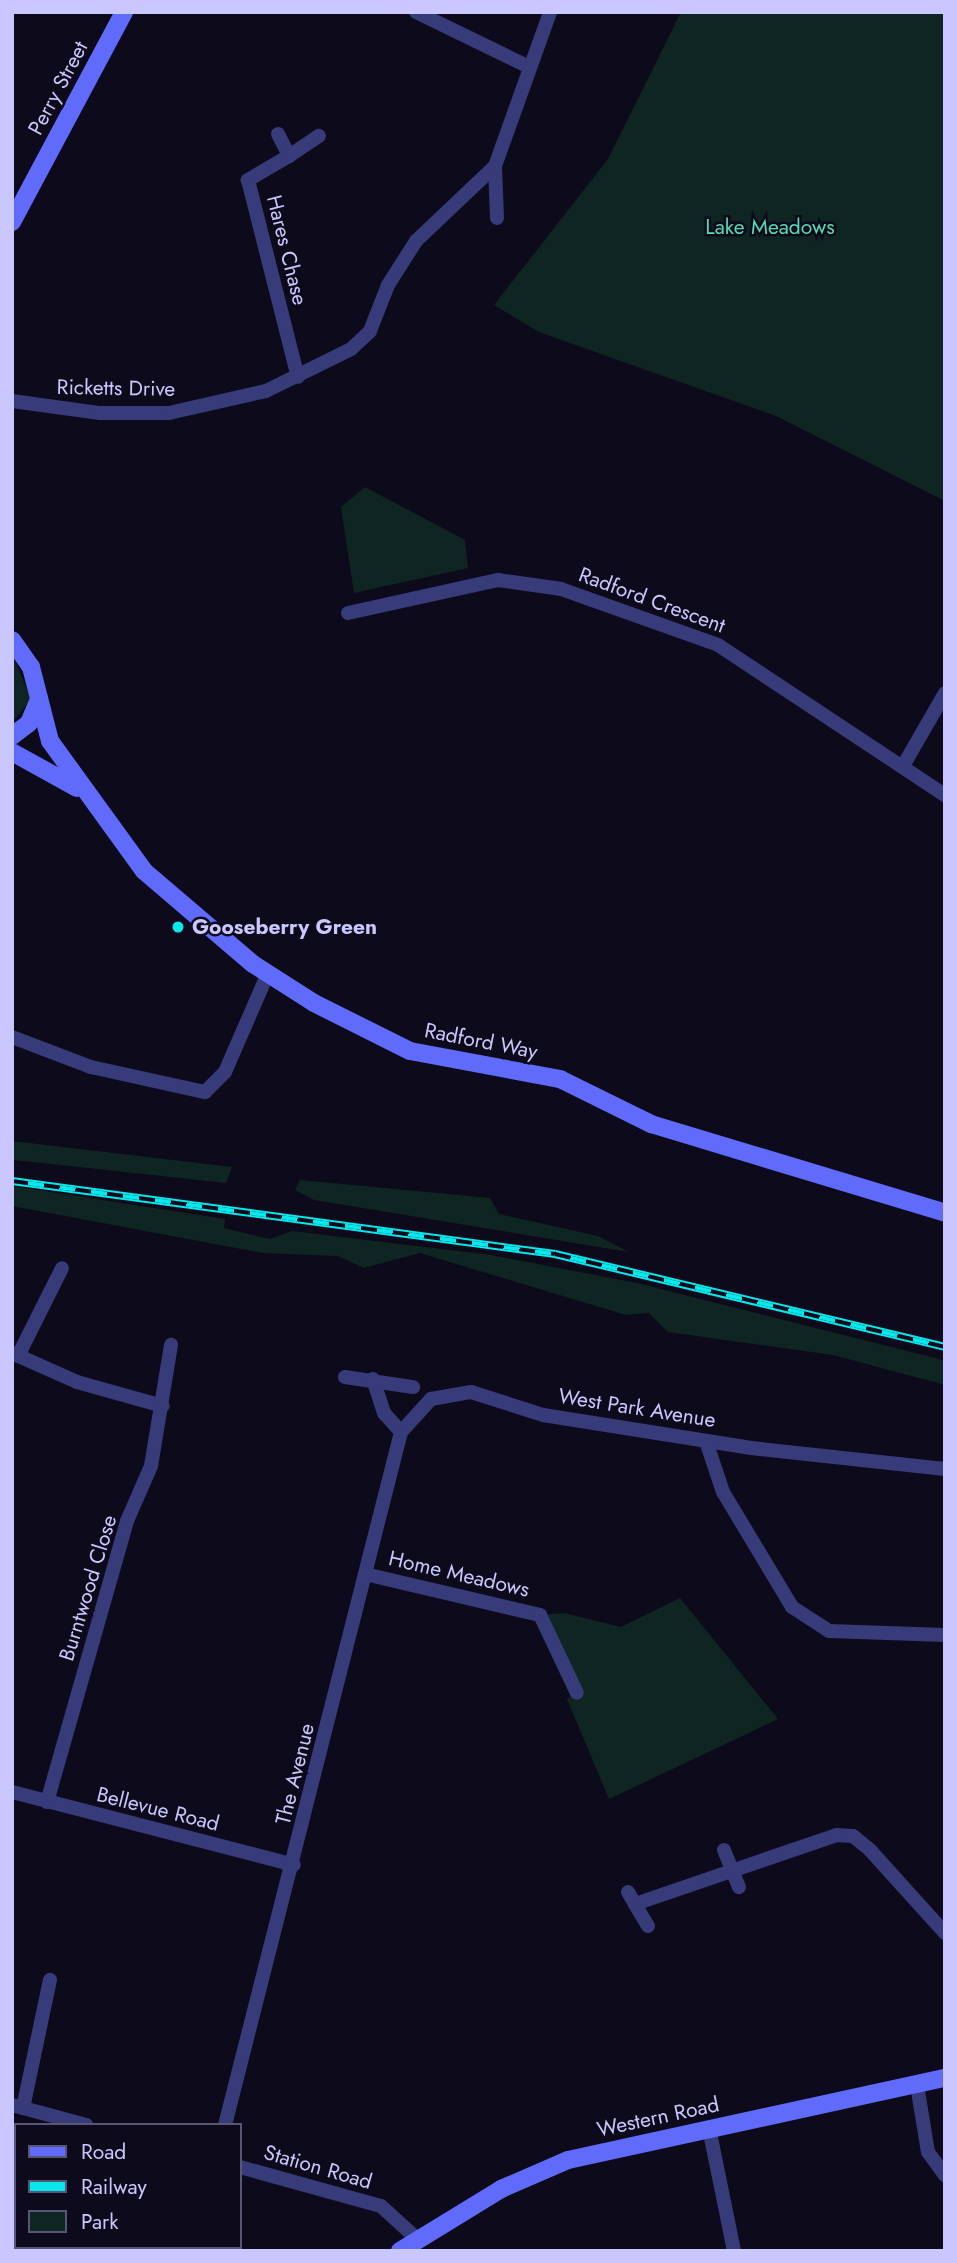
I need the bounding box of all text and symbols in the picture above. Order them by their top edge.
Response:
street label: Perry Street [23,37,93,139]
street label: Hares Chase [261,192,313,308]
park label: Lake Meadows [705,214,835,240]
street label: Ricketts Drive [57,374,175,402]
street label: Radford Crescent [575,562,729,638]
place label: Gooseberry Green [192,914,377,940]
marker: Gooseberry Green [170,919,186,935]
street label: Radford Way [422,1018,540,1064]
street label: West Park Avenue [557,1383,717,1433]
street label: Burntwood Close [54,1512,122,1664]
street label: Home Meadows [386,1546,532,1602]
street label: The Avenue [270,1721,320,1827]
street label: Bellevue Road [94,1782,222,1836]
street label: Western Road [595,2092,721,2142]
legend [14,2123,242,2249]
text: Road [81,2137,126,2167]
street label: Station Road [261,2140,375,2194]
text: Railway [81,2172,147,2202]
text: Park [81,2207,118,2237]

